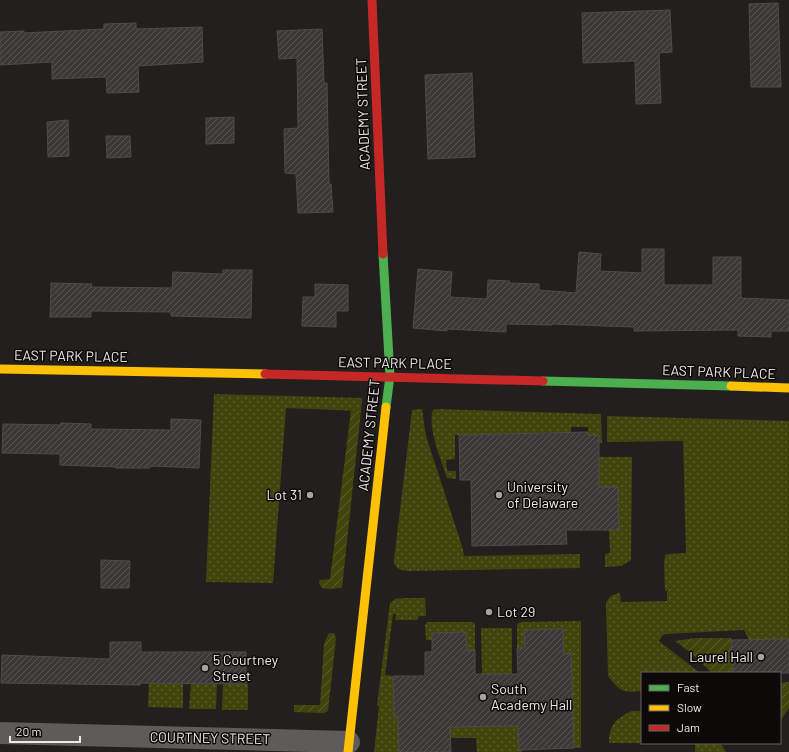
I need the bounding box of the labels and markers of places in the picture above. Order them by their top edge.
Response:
place label: University of Delaware [507,478,578,511]
place label: Lot 31 [267,486,302,503]
marker: Lot 31 [305,490,315,500]
marker: University of Delaware [494,490,504,500]
place label: Lot 29 [497,603,535,620]
marker: Lot 29 [484,607,494,617]
place label: Laurel Hall [689,648,753,665]
place label: 5 Courtney Street [213,651,279,684]
marker: Laurel Hall [756,652,766,662]
marker: 5 Courtney Street [200,663,210,673]
place label: South Academy Hall [491,680,572,713]
marker: South Academy Hall [478,692,488,702]

